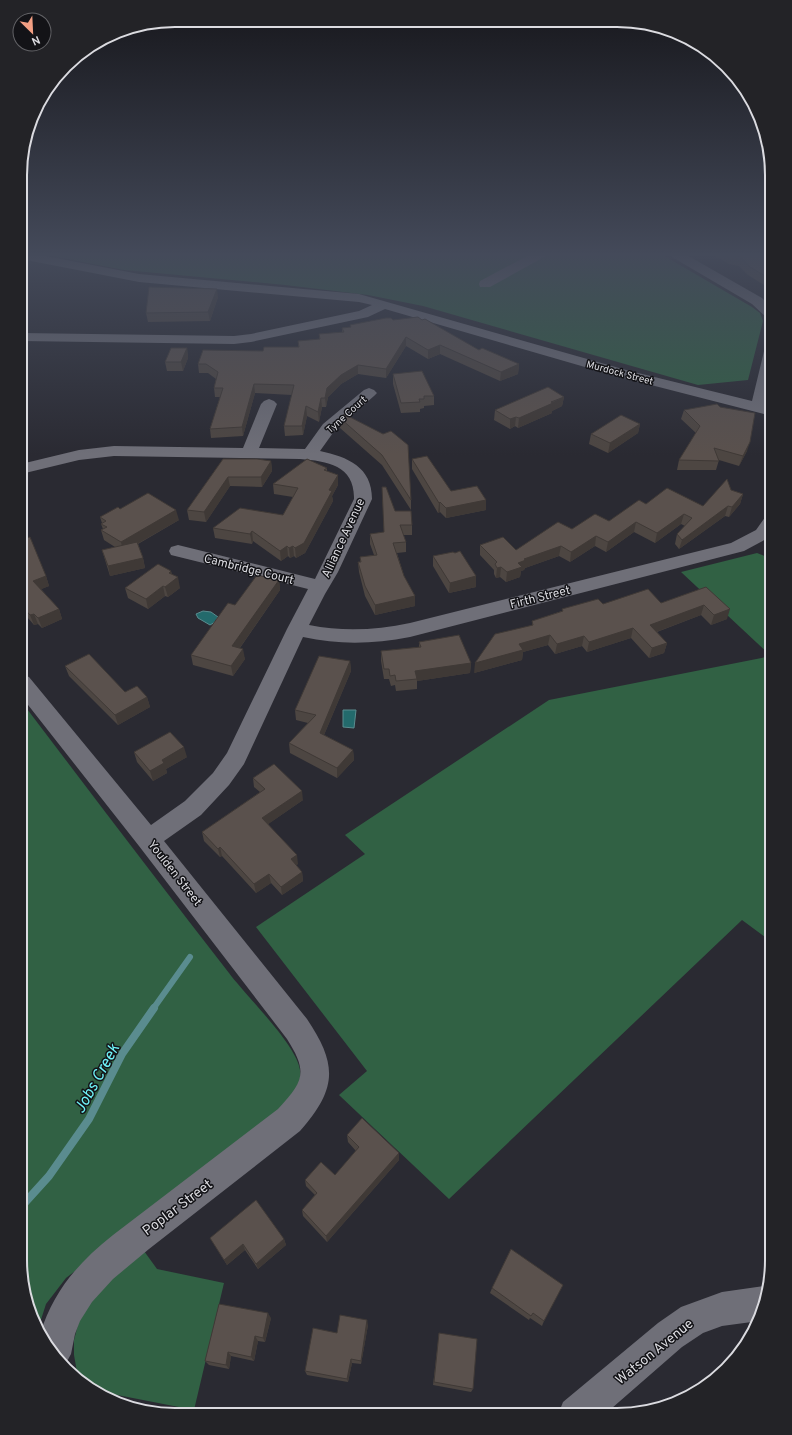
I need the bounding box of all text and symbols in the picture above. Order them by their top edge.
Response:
north arrow [12,12,52,52]
text: N [29,32,42,48]
street label: Murdock Street [585,358,655,389]
street label: Tyne Court [324,393,370,437]
street label: Alliance Avenue [319,496,369,581]
street label: Cambridge Court [202,551,295,589]
street label: Firth Street [508,583,572,613]
street label: Youlden Street [144,838,205,910]
water label: Jobs Creek [70,1040,125,1117]
street label: Poplar Street [140,1176,216,1240]
street label: Watson Avenue [613,1316,697,1389]

